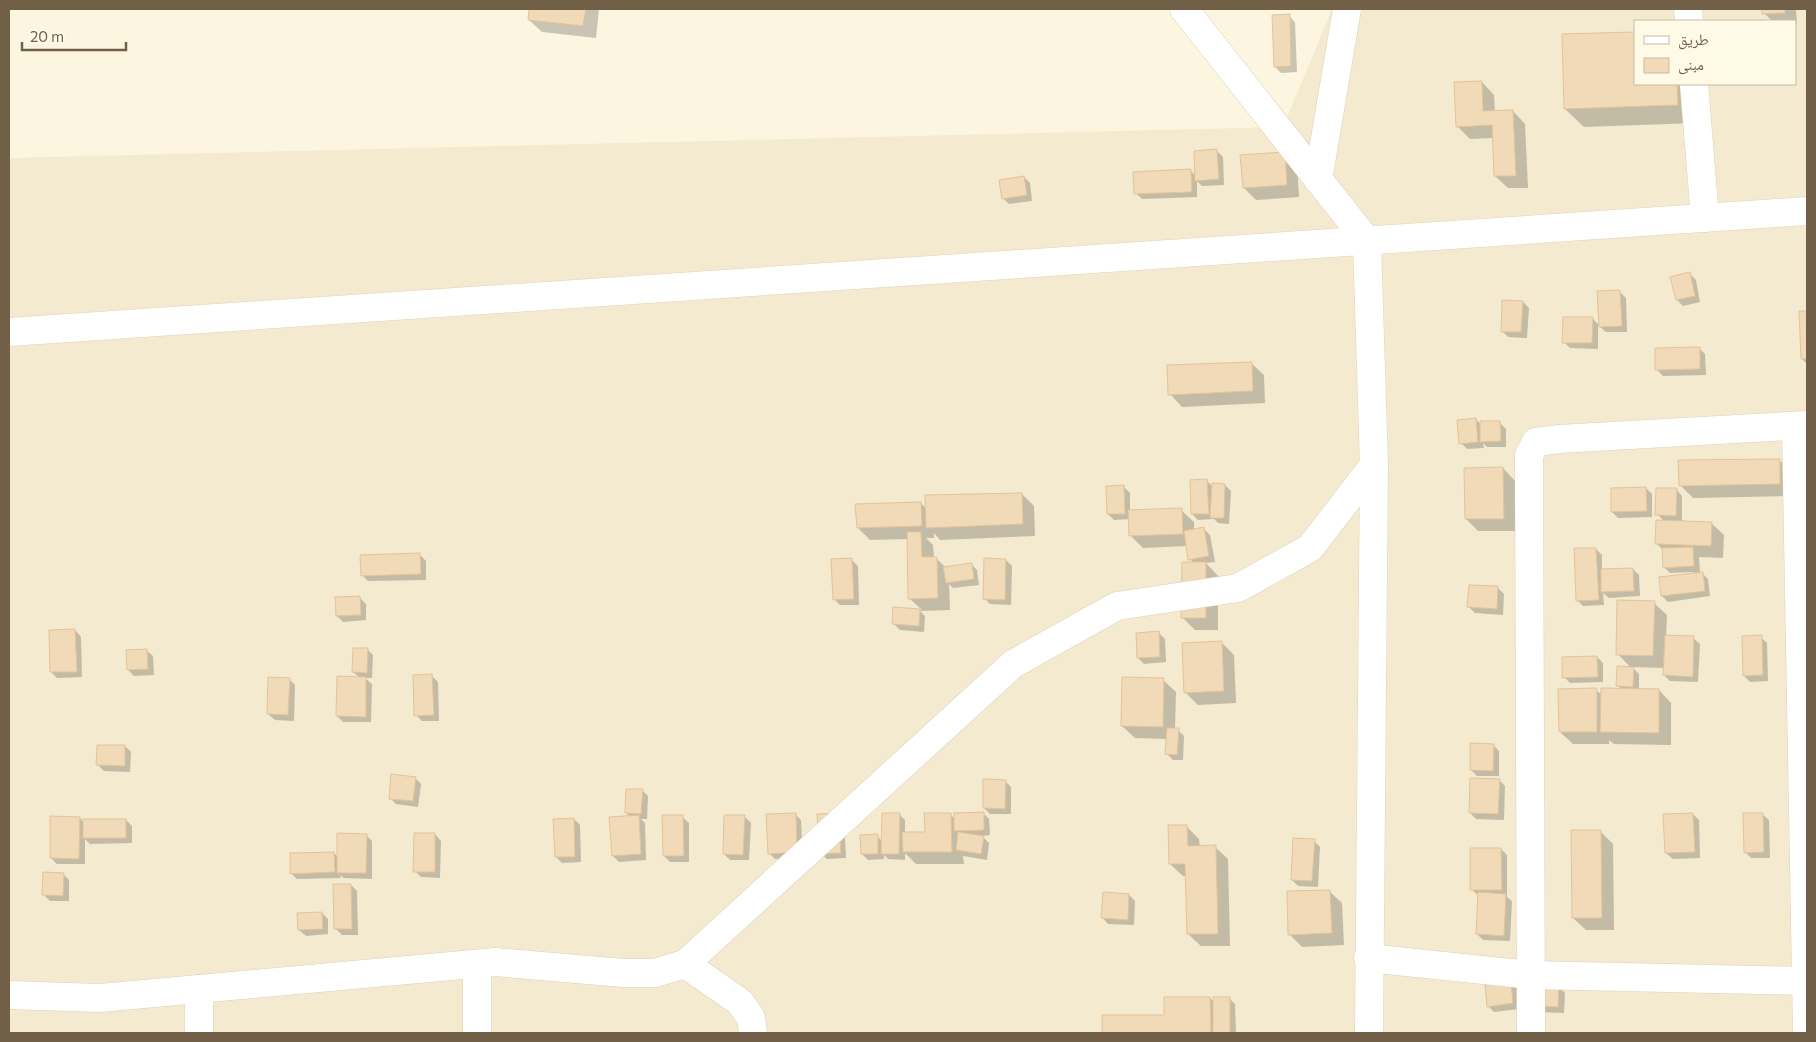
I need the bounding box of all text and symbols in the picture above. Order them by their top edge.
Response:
scale bar [22,20,126,52]
legend [1634,20,1796,85]
text: 20 m [30,27,64,45]
text: طريق [1678,30,1709,50]
text: مبنى [1678,55,1704,75]

